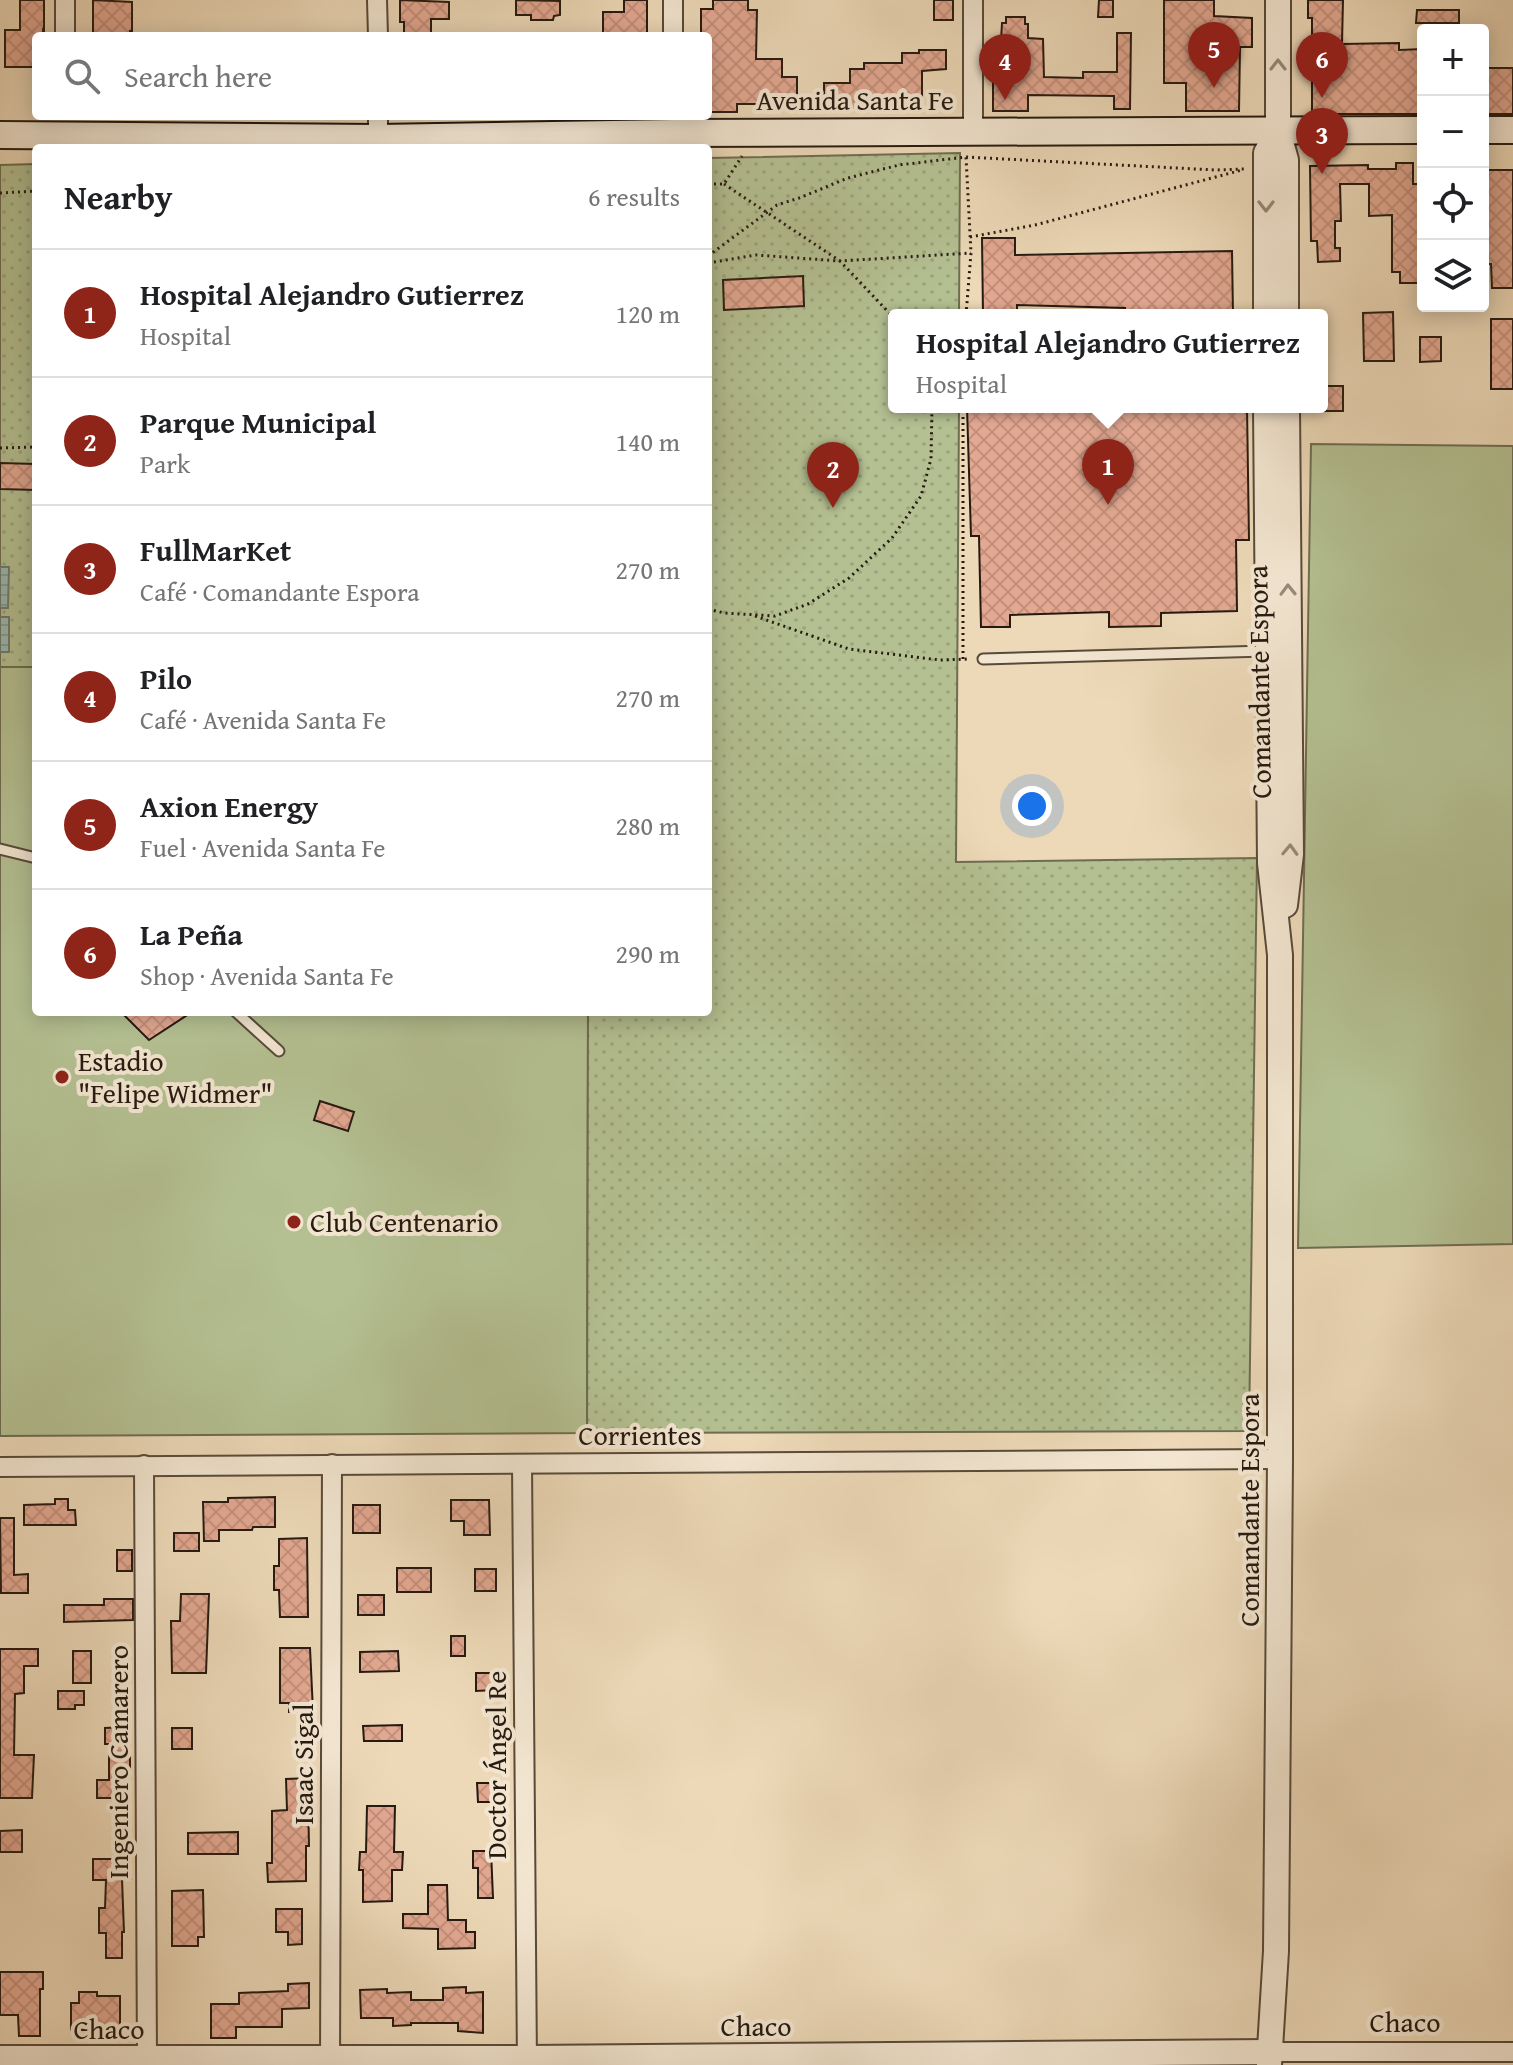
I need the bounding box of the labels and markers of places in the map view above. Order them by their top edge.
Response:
pin: 5 [1188,22,1240,88]
pin: 6 [1296,32,1348,98]
pin: 4 [979,34,1031,100]
pin: 3 [1296,108,1348,174]
pin: 1 [1082,439,1134,505]
pin: 2 [807,442,859,508]
place label: Estadio "Felipe Widmer" [78,1040,273,1113]
marker: Estadio "Felipe Widmer" [53,1068,71,1086]
place label: Club Centenario [310,1201,499,1242]
marker: Club Centenario [285,1213,303,1231]

